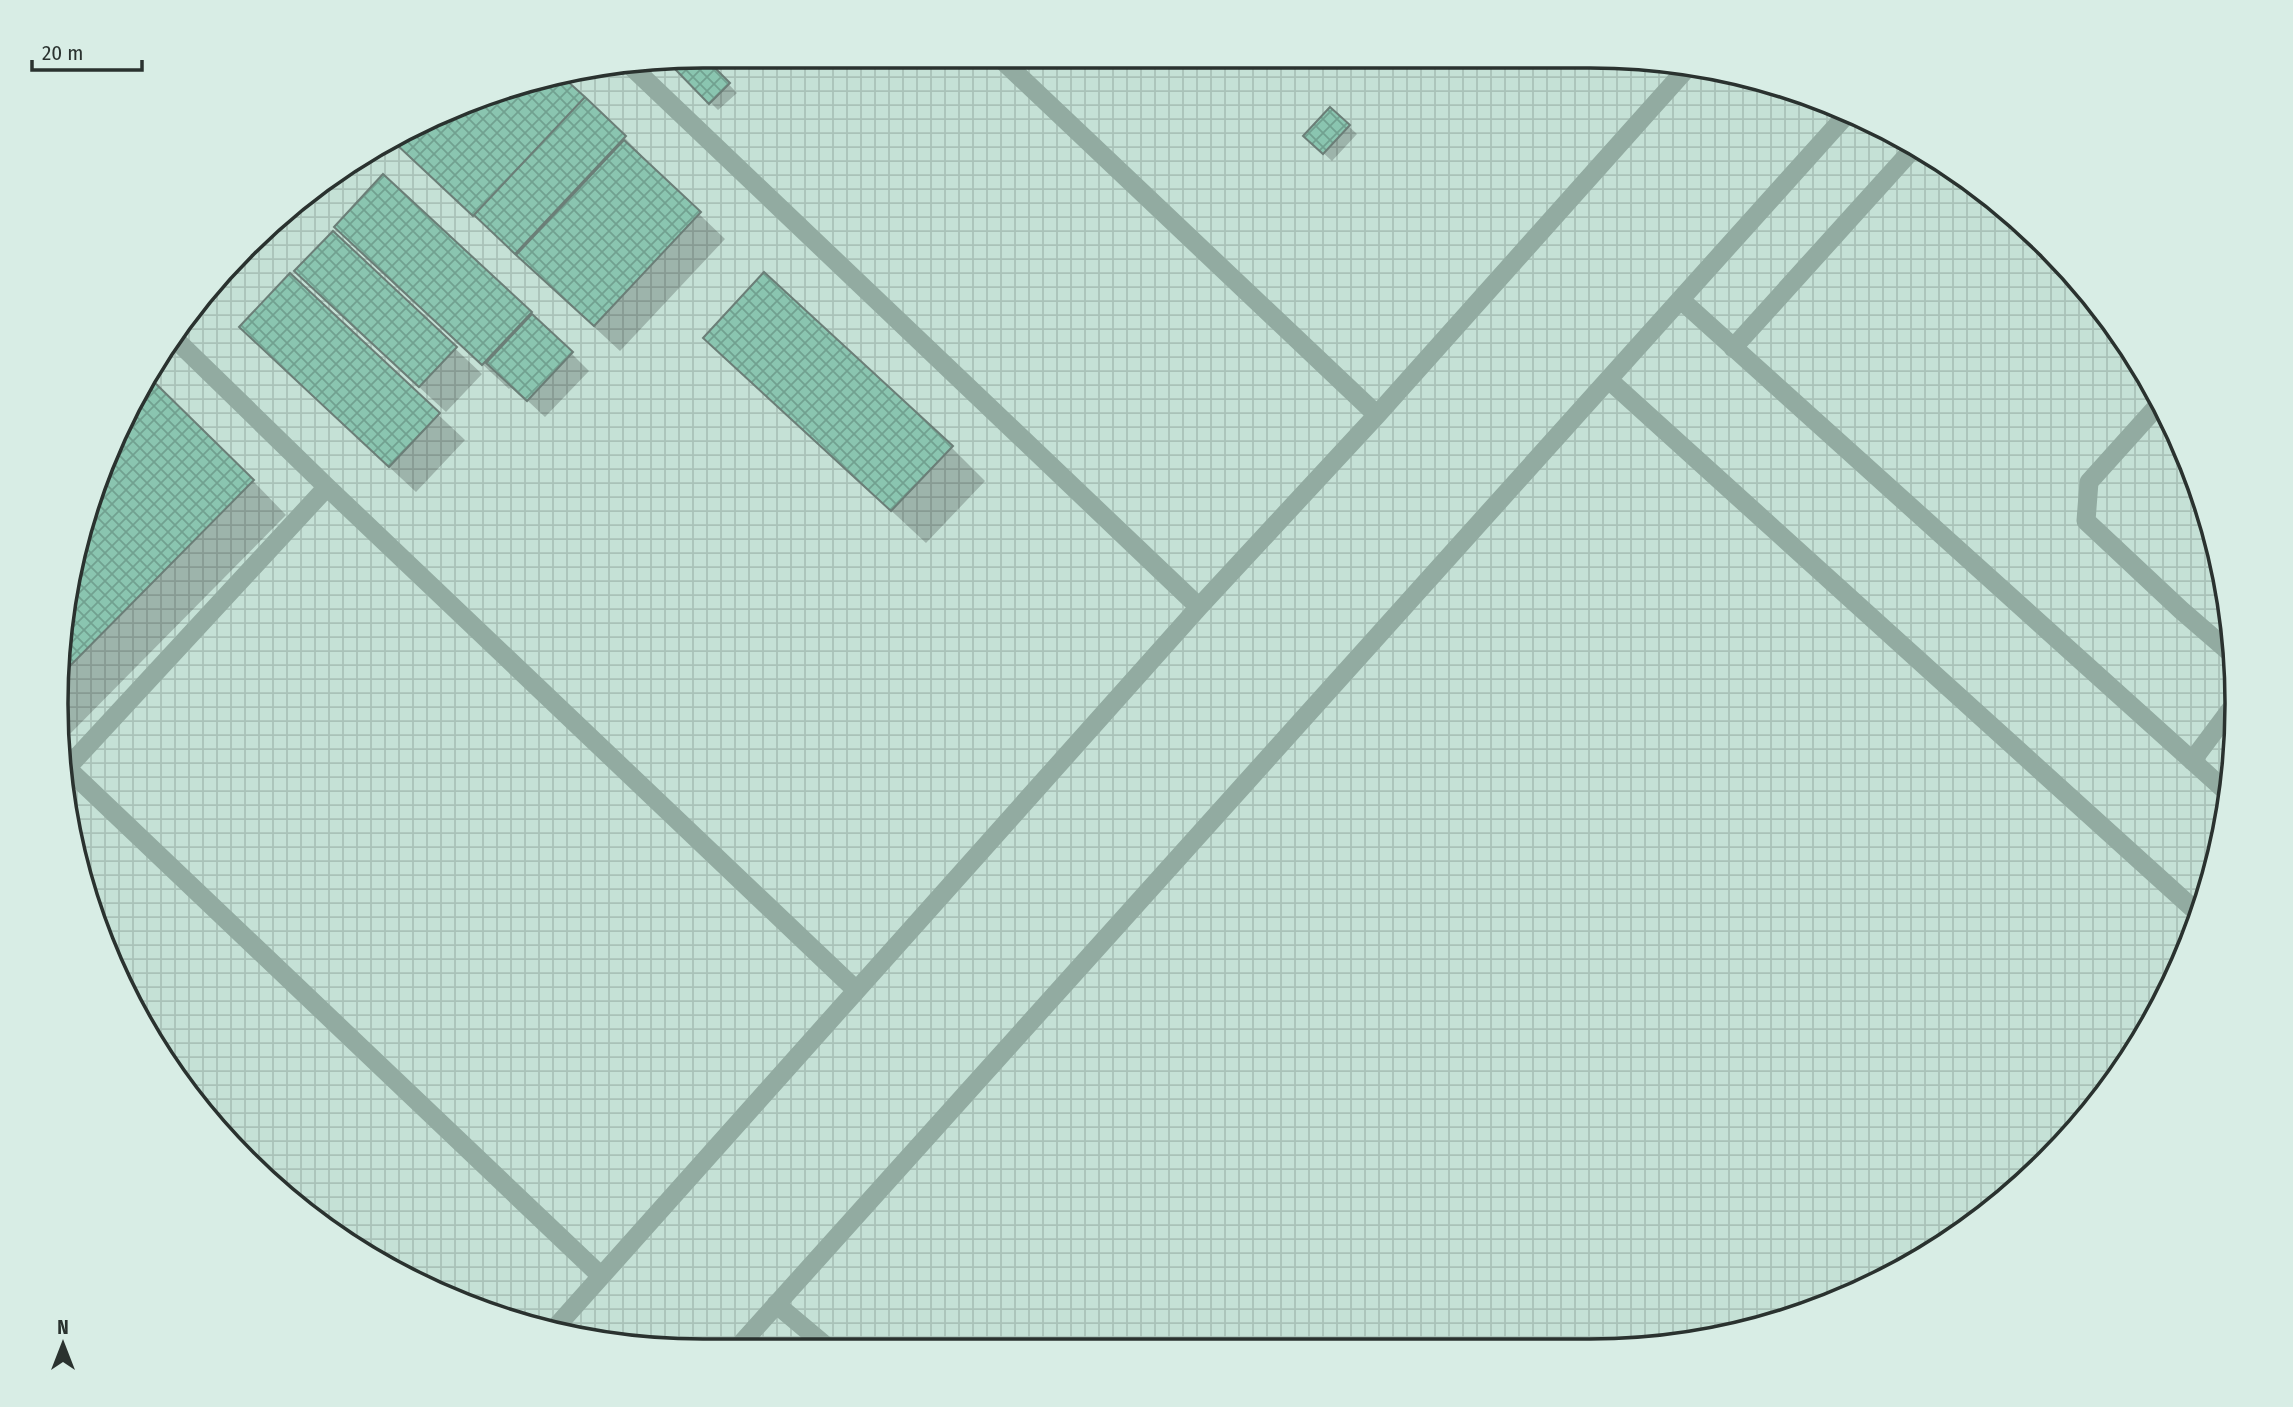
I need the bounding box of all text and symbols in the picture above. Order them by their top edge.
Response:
scale bar [32,28,142,72]
text: 20 m [42,40,83,66]
north arrow [28,1309,98,1379]
text: N [57,1316,69,1339]

